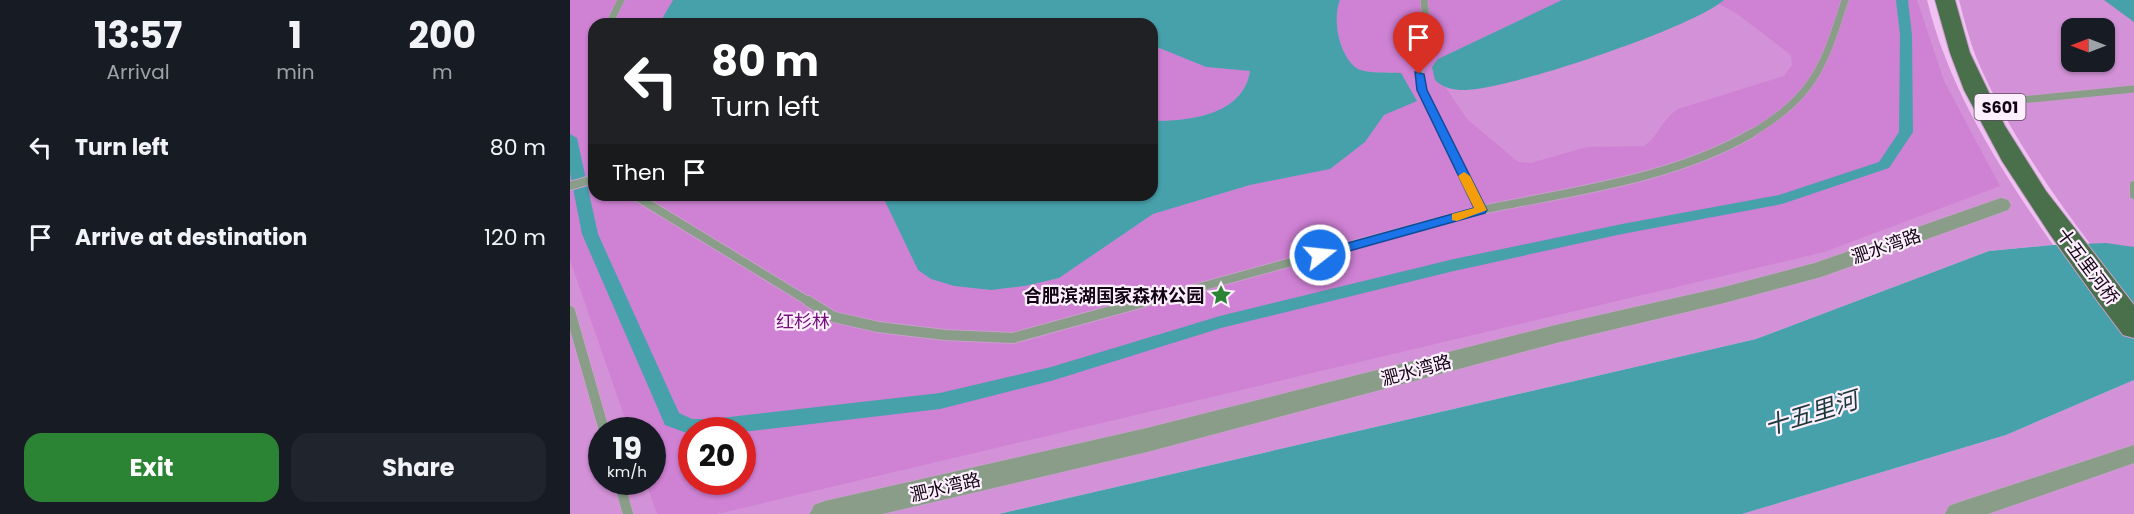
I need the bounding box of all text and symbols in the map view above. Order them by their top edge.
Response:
text: 13:57 [94,10,182,61]
text: 1 [289,10,302,61]
text: 200 [408,10,476,61]
pin [1393,12,1444,74]
north arrow [2061,18,2115,72]
map controls [2061,18,2115,72]
icon: arrive [1402,21,1435,54]
text: 80 m [711,32,819,91]
icon: left [612,42,690,120]
text: Arrival [107,58,170,86]
text: min [276,58,315,86]
text: m [432,58,453,86]
text: Turn left [711,88,820,125]
road number: S601 [1974,94,2026,120]
icon: left [24,131,57,164]
text: Turn left [75,132,169,163]
text: 80 m [490,132,546,163]
icon: arrive [678,156,711,189]
text: Then [612,157,666,188]
icon: arrive [24,221,57,254]
text: Arrive at destination [75,222,307,253]
text: 120 m [484,222,546,253]
street label: 淝水湾路 [1848,222,1924,270]
position arrow [1288,223,1352,287]
street label: 十五里河桥 [2051,223,2125,309]
place label: 合肥滨湖国家森林公园 [1024,283,1204,308]
place icon: 合肥滨湖国家森林公园 [1209,283,1233,307]
park label: 红杉林 [776,309,830,334]
street label: 淝水湾路 [1378,349,1454,391]
water label: 十五里河 [1760,382,1866,443]
speed limit sign: 20 [678,417,756,495]
text: 19 [612,427,642,470]
button: Exit [24,433,279,502]
button: Share [291,433,546,502]
text: km/h [607,461,647,482]
street label: 淝水湾路 [907,467,983,507]

